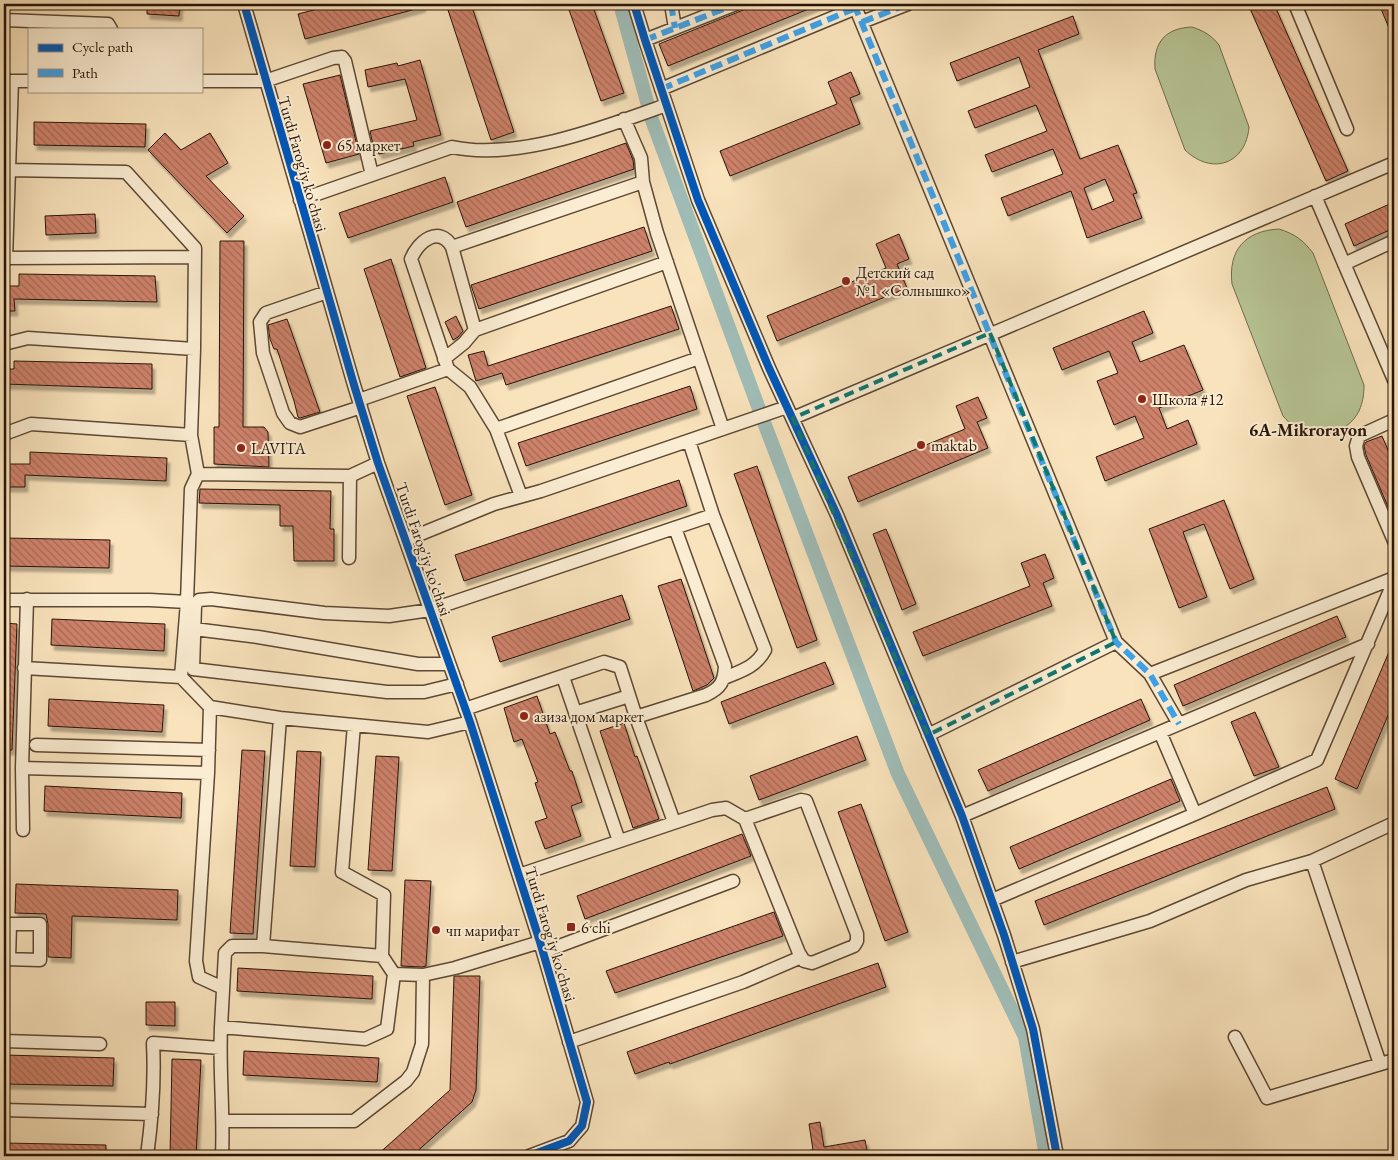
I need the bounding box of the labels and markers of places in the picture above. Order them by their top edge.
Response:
place label: 65 маркет [337,135,401,156]
marker: 65 маркет [321,139,333,151]
place label: Детский сад №1 «Солнышко» [856,262,970,301]
marker: Детский сад №1 «Солнышко» [840,275,852,287]
place label: Школа #12 [1152,389,1224,410]
marker: Школа #12 [1136,393,1148,405]
place label: maktab [931,435,977,456]
place label: LAVITA [251,438,307,459]
marker: maktab [915,439,927,451]
marker: LAVITA [235,442,247,454]
place label: азиза дом маркет [534,706,644,727]
marker: азиза дом маркет [518,710,530,722]
place label: 6 chi [581,917,611,938]
place label: чп марифат [446,920,520,941]
marker: 6 chi [565,921,577,933]
marker: чп марифат [430,924,442,936]

